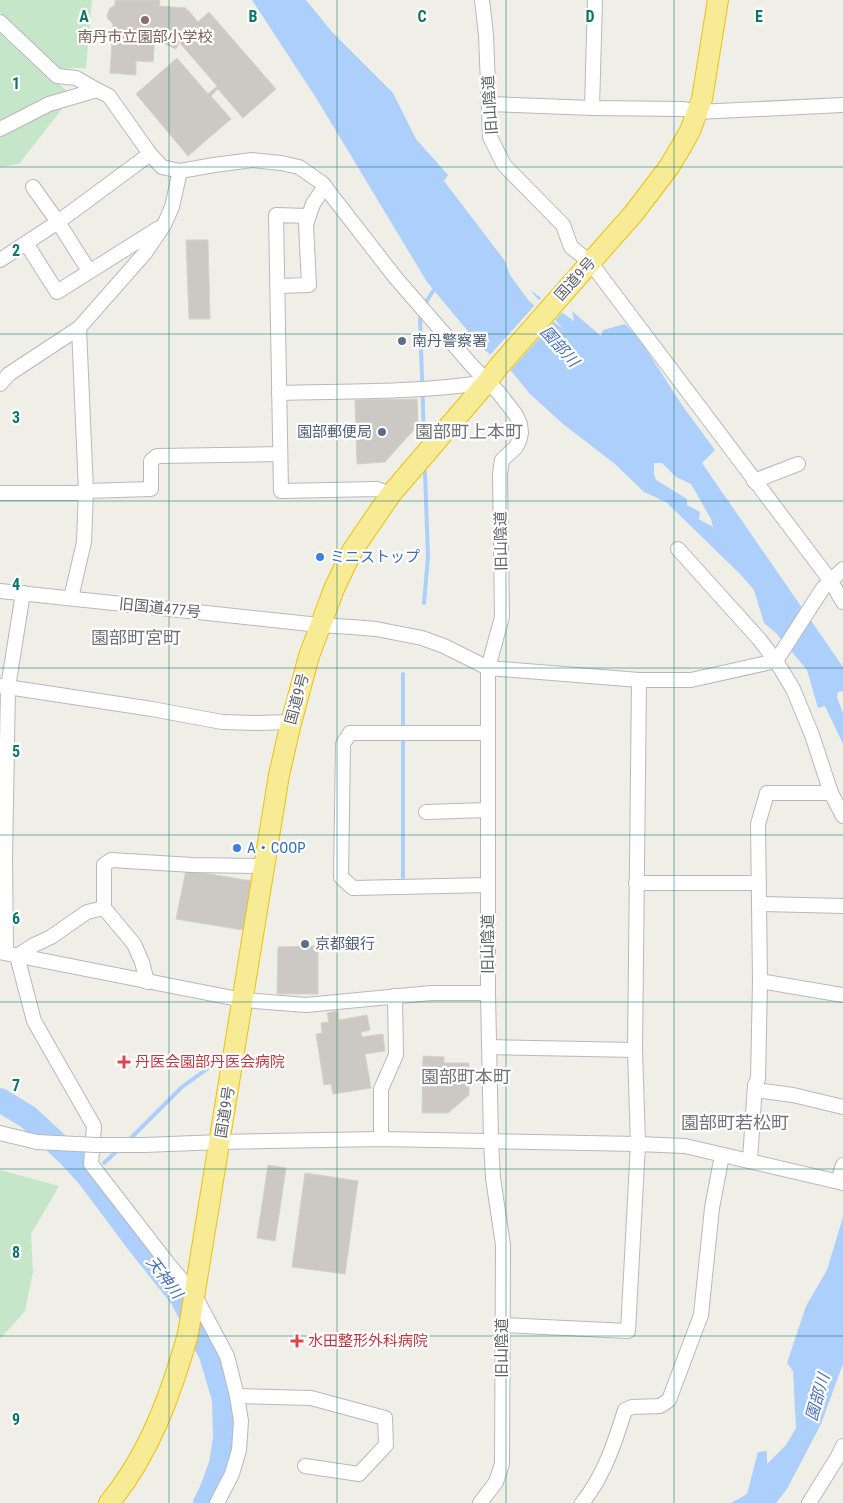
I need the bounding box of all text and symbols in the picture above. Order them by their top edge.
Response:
text: A [79,7,89,26]
text: B [249,7,258,26]
text: C [417,7,427,26]
text: D [585,7,595,26]
text: E [755,7,763,26]
marker: 南丹市立園部小学校 [139,14,151,26]
place label: 南丹市立園部小学校 [77,28,213,46]
text: 1 [12,74,20,93]
street label: 旧山陰道 [479,74,501,136]
text: 2 [12,241,20,260]
street label: 国道9号 [551,254,599,304]
water label: 園部川 [537,322,584,372]
place label: 南丹警察署 [412,332,487,350]
marker: 南丹警察署 [396,335,408,347]
text: 3 [12,408,20,427]
district label: 園部町上本町 [415,421,523,442]
place label: 園部郵便局 [297,423,372,441]
marker: 園部郵便局 [376,426,388,438]
street label: 旧山陰道 [491,511,511,571]
place label: ミニストップ [330,548,420,566]
marker: ミニストップ [314,551,326,563]
text: 4 [12,575,20,594]
street label: 旧国道477号 [118,595,202,621]
district label: 園部町宮町 [91,627,181,648]
street label: 国道9号 [282,671,312,727]
text: 5 [12,742,20,761]
place label: A・COOP [247,839,306,857]
marker: A・COOP [231,842,243,854]
text: 6 [12,909,20,928]
street label: 旧山陰道 [479,914,497,974]
place label: 京都銀行 [315,935,375,953]
marker: 京都銀行 [299,938,311,950]
place label: 丹医会園部丹医会病院 [135,1053,285,1071]
marker: 丹医会園部丹医会病院 [117,1055,131,1069]
district label: 園部町本町 [421,1066,511,1087]
text: 7 [12,1076,20,1095]
street label: 国道9号 [212,1085,238,1139]
district label: 園部町若松町 [681,1112,789,1133]
text: 8 [12,1243,20,1262]
water label: 天神川 [143,1252,188,1304]
street label: 旧山陰道 [493,1318,511,1378]
place label: 水田整形外科病院 [308,1332,428,1350]
marker: 水田整形外科病院 [290,1334,304,1348]
water label: 園部川 [802,1370,834,1423]
text: 9 [12,1410,20,1429]

